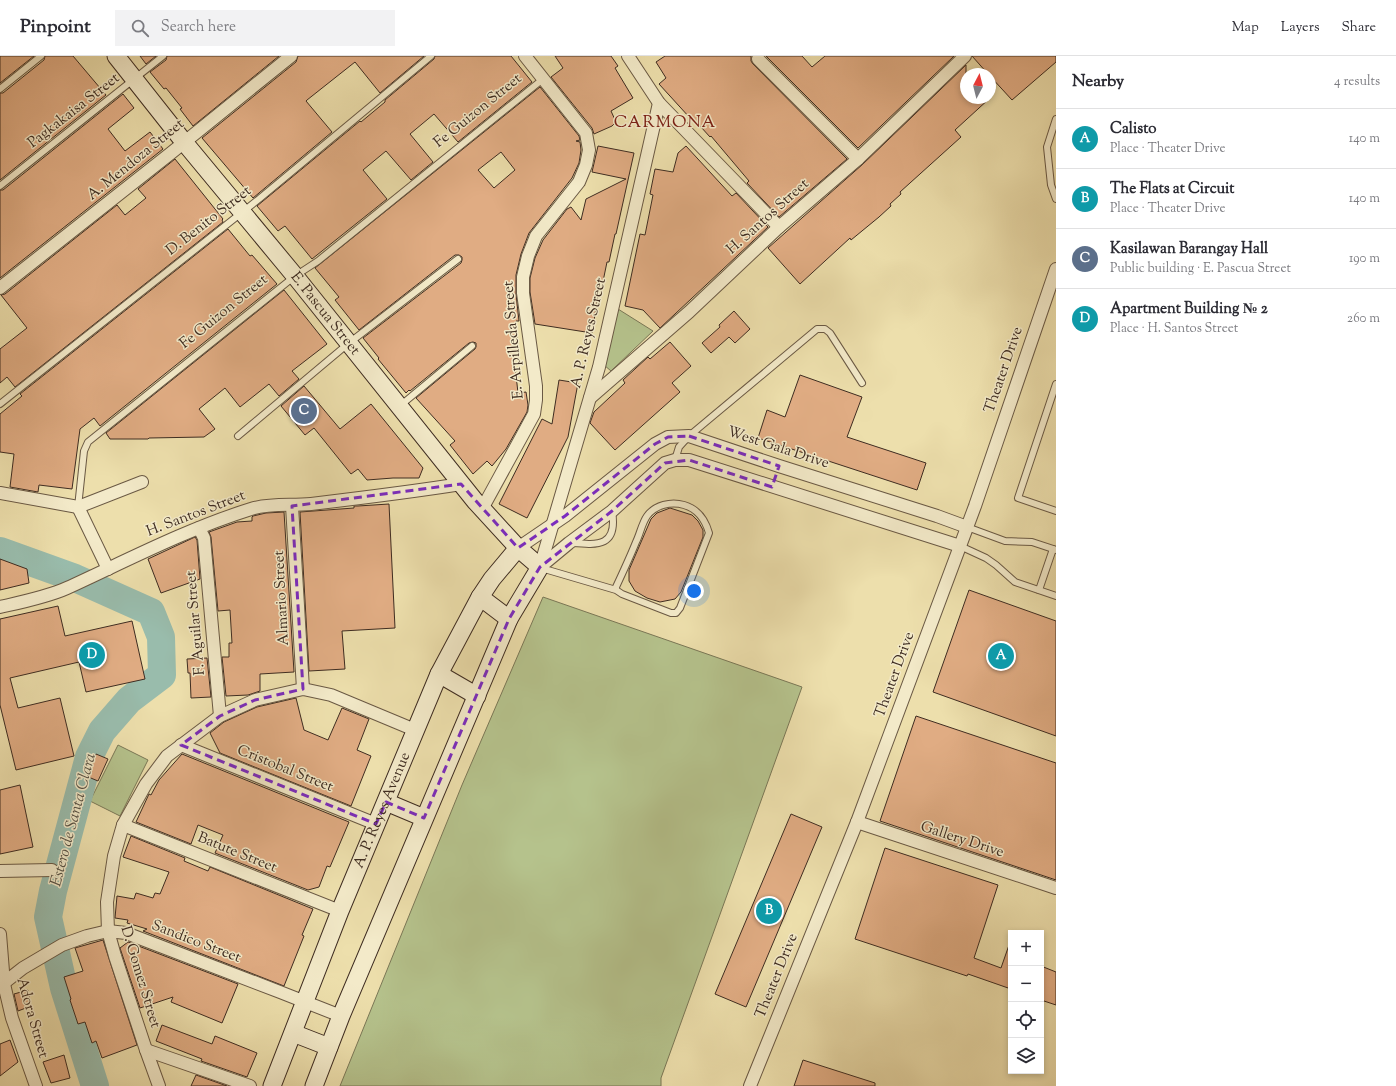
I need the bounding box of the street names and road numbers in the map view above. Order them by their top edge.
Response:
street label: Pagkakaisa Street [24,68,124,154]
street label: Fe Guizon Street [429,69,527,153]
street label: A. Mendoza Street [83,114,189,206]
street label: H. Santos Street [722,174,814,260]
street label: D. Benito Street [162,181,256,261]
street label: E. Pascua Street [285,268,365,360]
street label: Fe Guizon Street [175,270,273,354]
street label: A. P. Reyes Street [566,276,612,390]
street label: E. Arpilleda Street [498,280,530,400]
street label: Theater Drive [979,324,1029,416]
street label: West Gala Drive [724,422,832,474]
street label: H. Santos Street [143,485,249,543]
street label: Almario Street [269,550,295,646]
street label: F. Aguilar Street [181,570,211,676]
street label: Theater Drive [870,629,920,721]
street label: Cristobal Street [234,740,336,798]
street label: A. P. Reyes Avenue [348,749,416,872]
street label: Gallery Drive [917,817,1007,863]
street label: Batute Street [194,828,280,878]
street label: Sandico Street [148,915,244,969]
street label: D. Gomez Street [114,923,166,1031]
street label: Theater Drive [750,930,804,1022]
street label: Adora Street [11,975,53,1061]

